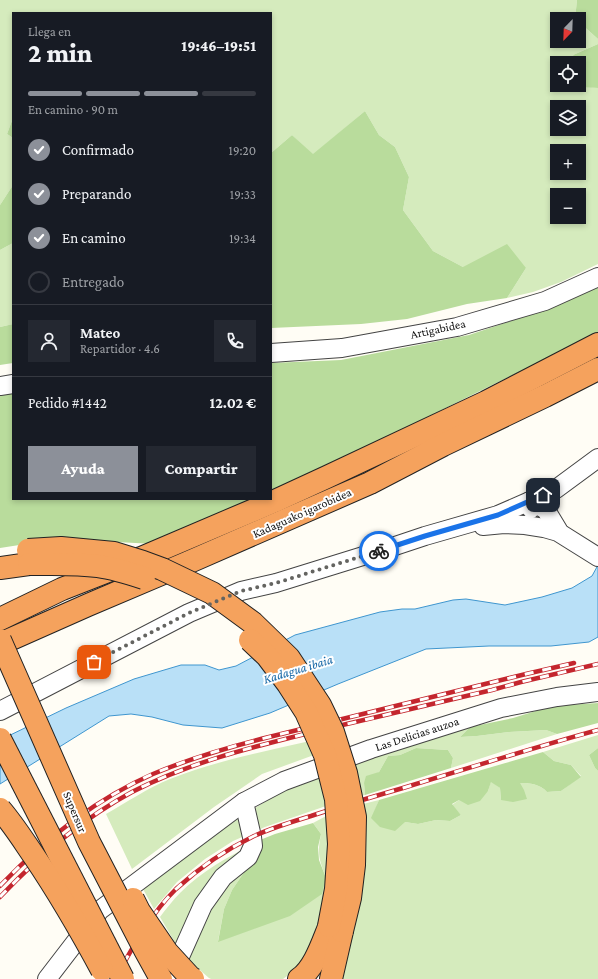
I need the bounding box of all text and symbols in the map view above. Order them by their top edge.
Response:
north arrow [550,12,586,48]
map controls [550,12,586,224]
text: Llega en [28,24,71,39]
text: 19:46–19:51 [181,38,256,54]
text: 2 min [28,39,92,68]
button: locate [550,56,586,92]
button: layers [550,100,586,136]
text: En camino · 90 m [28,102,118,117]
icon: check [28,139,50,161]
text: Confirmado [62,142,134,158]
text: 19:20 [229,143,256,158]
button: + [550,144,586,180]
icon: check [28,183,50,205]
text: Preparando [62,186,131,202]
text: 19:33 [230,187,256,202]
button: − [550,188,586,224]
icon: check [28,227,50,249]
text: En camino [62,230,126,246]
text: 19:34 [229,231,256,246]
text: Entregado [62,274,124,290]
street label: Artigabidea [409,316,467,342]
button: person [28,320,70,362]
button: phone [214,320,256,362]
text: Mateo [80,325,120,341]
text: Repartidor · 4.6 [80,341,160,356]
text: Pedido #1442 [28,395,107,411]
text: 12.02 € [210,395,256,411]
button: Ayuda [28,446,138,492]
button: Compartir [146,446,256,492]
pin [526,478,560,512]
icon: home [532,484,554,506]
street label: Kadaguako igarobidea [250,485,354,541]
courier [359,531,399,571]
icon: bike [368,540,390,562]
pin [77,645,111,679]
icon: bag [83,651,105,673]
water label: Kadagua ibaia [262,651,334,687]
street label: Las Delicias auzoa [373,714,461,754]
street label: Supersur [60,789,90,835]

